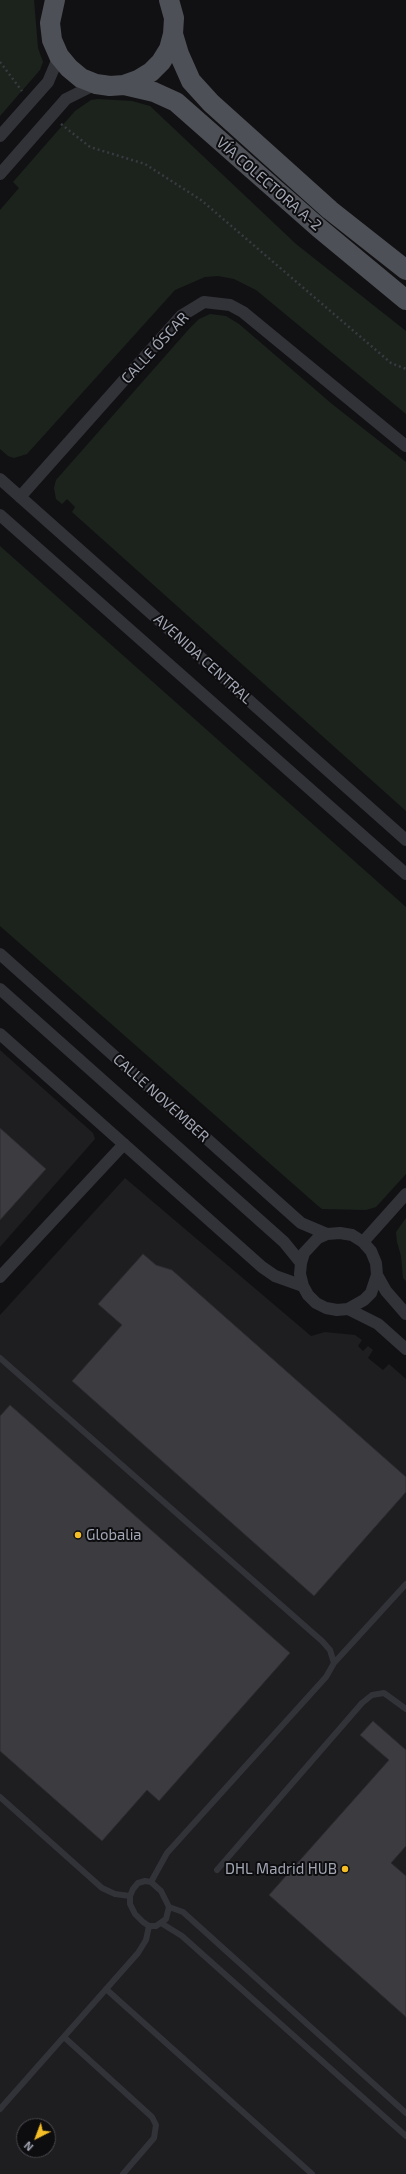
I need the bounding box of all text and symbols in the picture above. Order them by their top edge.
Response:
street label: VÍA COLECTORA A-2 [213,133,325,235]
street label: CALLE ÓSCAR [118,309,192,387]
street label: AVENIDA CENTRAL [150,610,256,708]
street label: CALLE NOVEMBER [109,1050,213,1146]
place label: Globalia [86,1526,142,1544]
marker: Globalia [73,1530,83,1540]
place label: DHL Madrid HUB [225,1860,337,1878]
marker: DHL Madrid HUB [340,1864,350,1874]
north arrow [16,2118,56,2158]
text: N [21,2139,36,2154]

